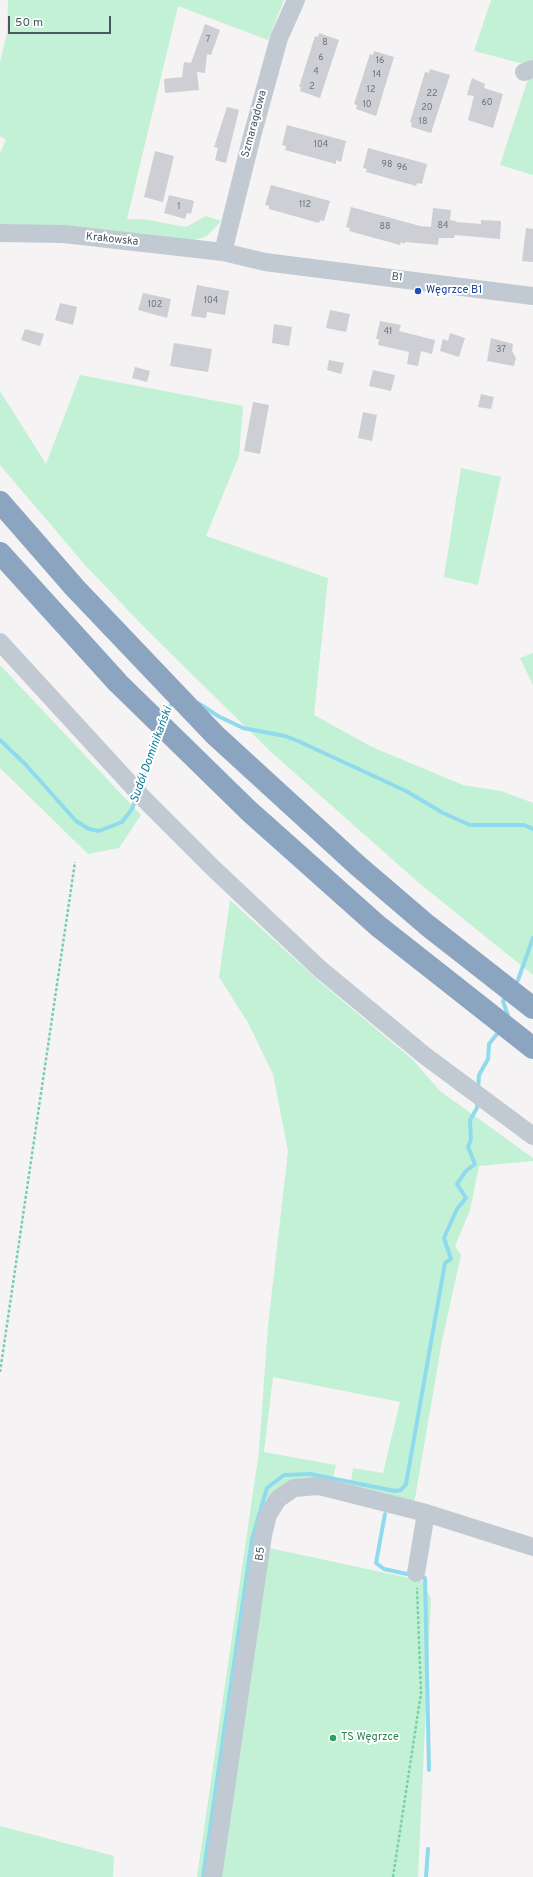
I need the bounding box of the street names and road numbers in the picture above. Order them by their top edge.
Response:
street label: Szmaragdowa [240,89,270,159]
street label: Krakowska [85,231,139,249]
street label: B1 [391,271,403,285]
street label: B5 [253,1546,269,1562]

